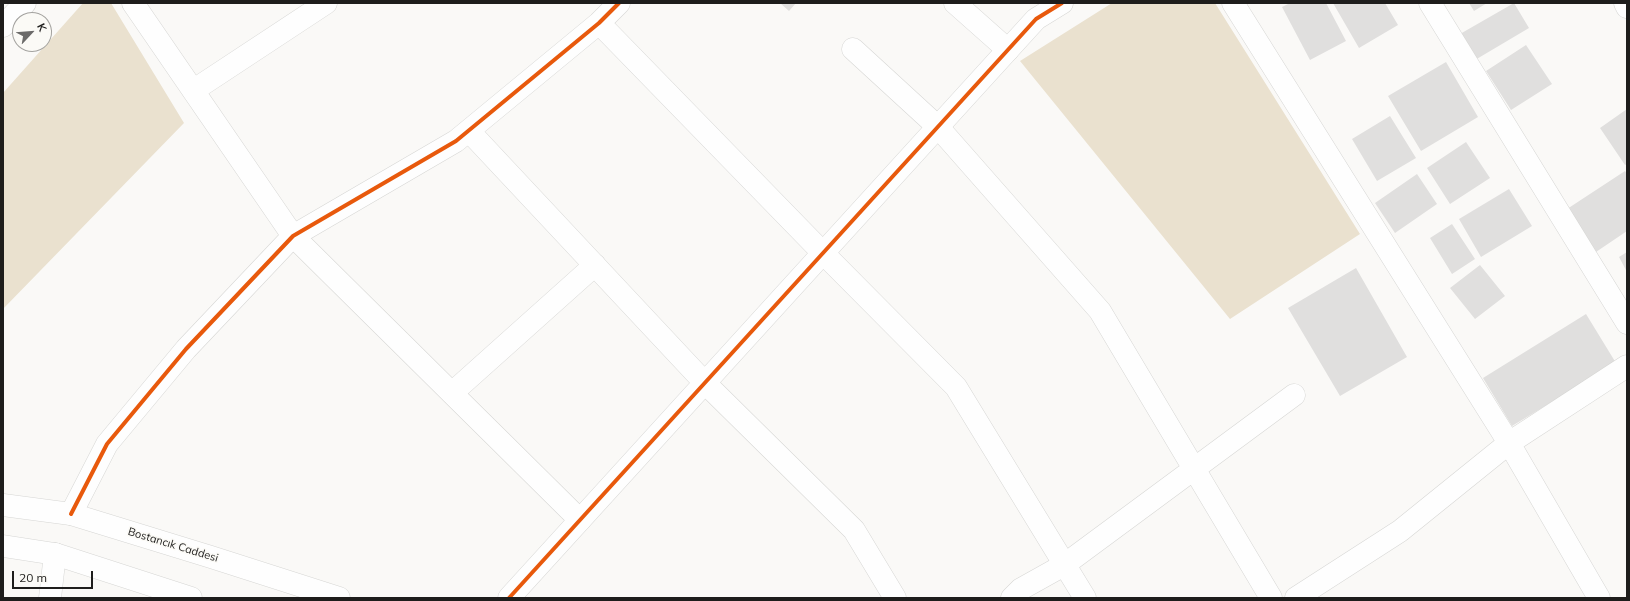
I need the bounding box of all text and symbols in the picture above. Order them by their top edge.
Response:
north arrow [12,12,52,52]
text: K [34,21,50,34]
street label: Bostancık Caddesi [126,525,220,565]
scale bar [14,563,95,589]
text: 20 m [19,570,47,585]

